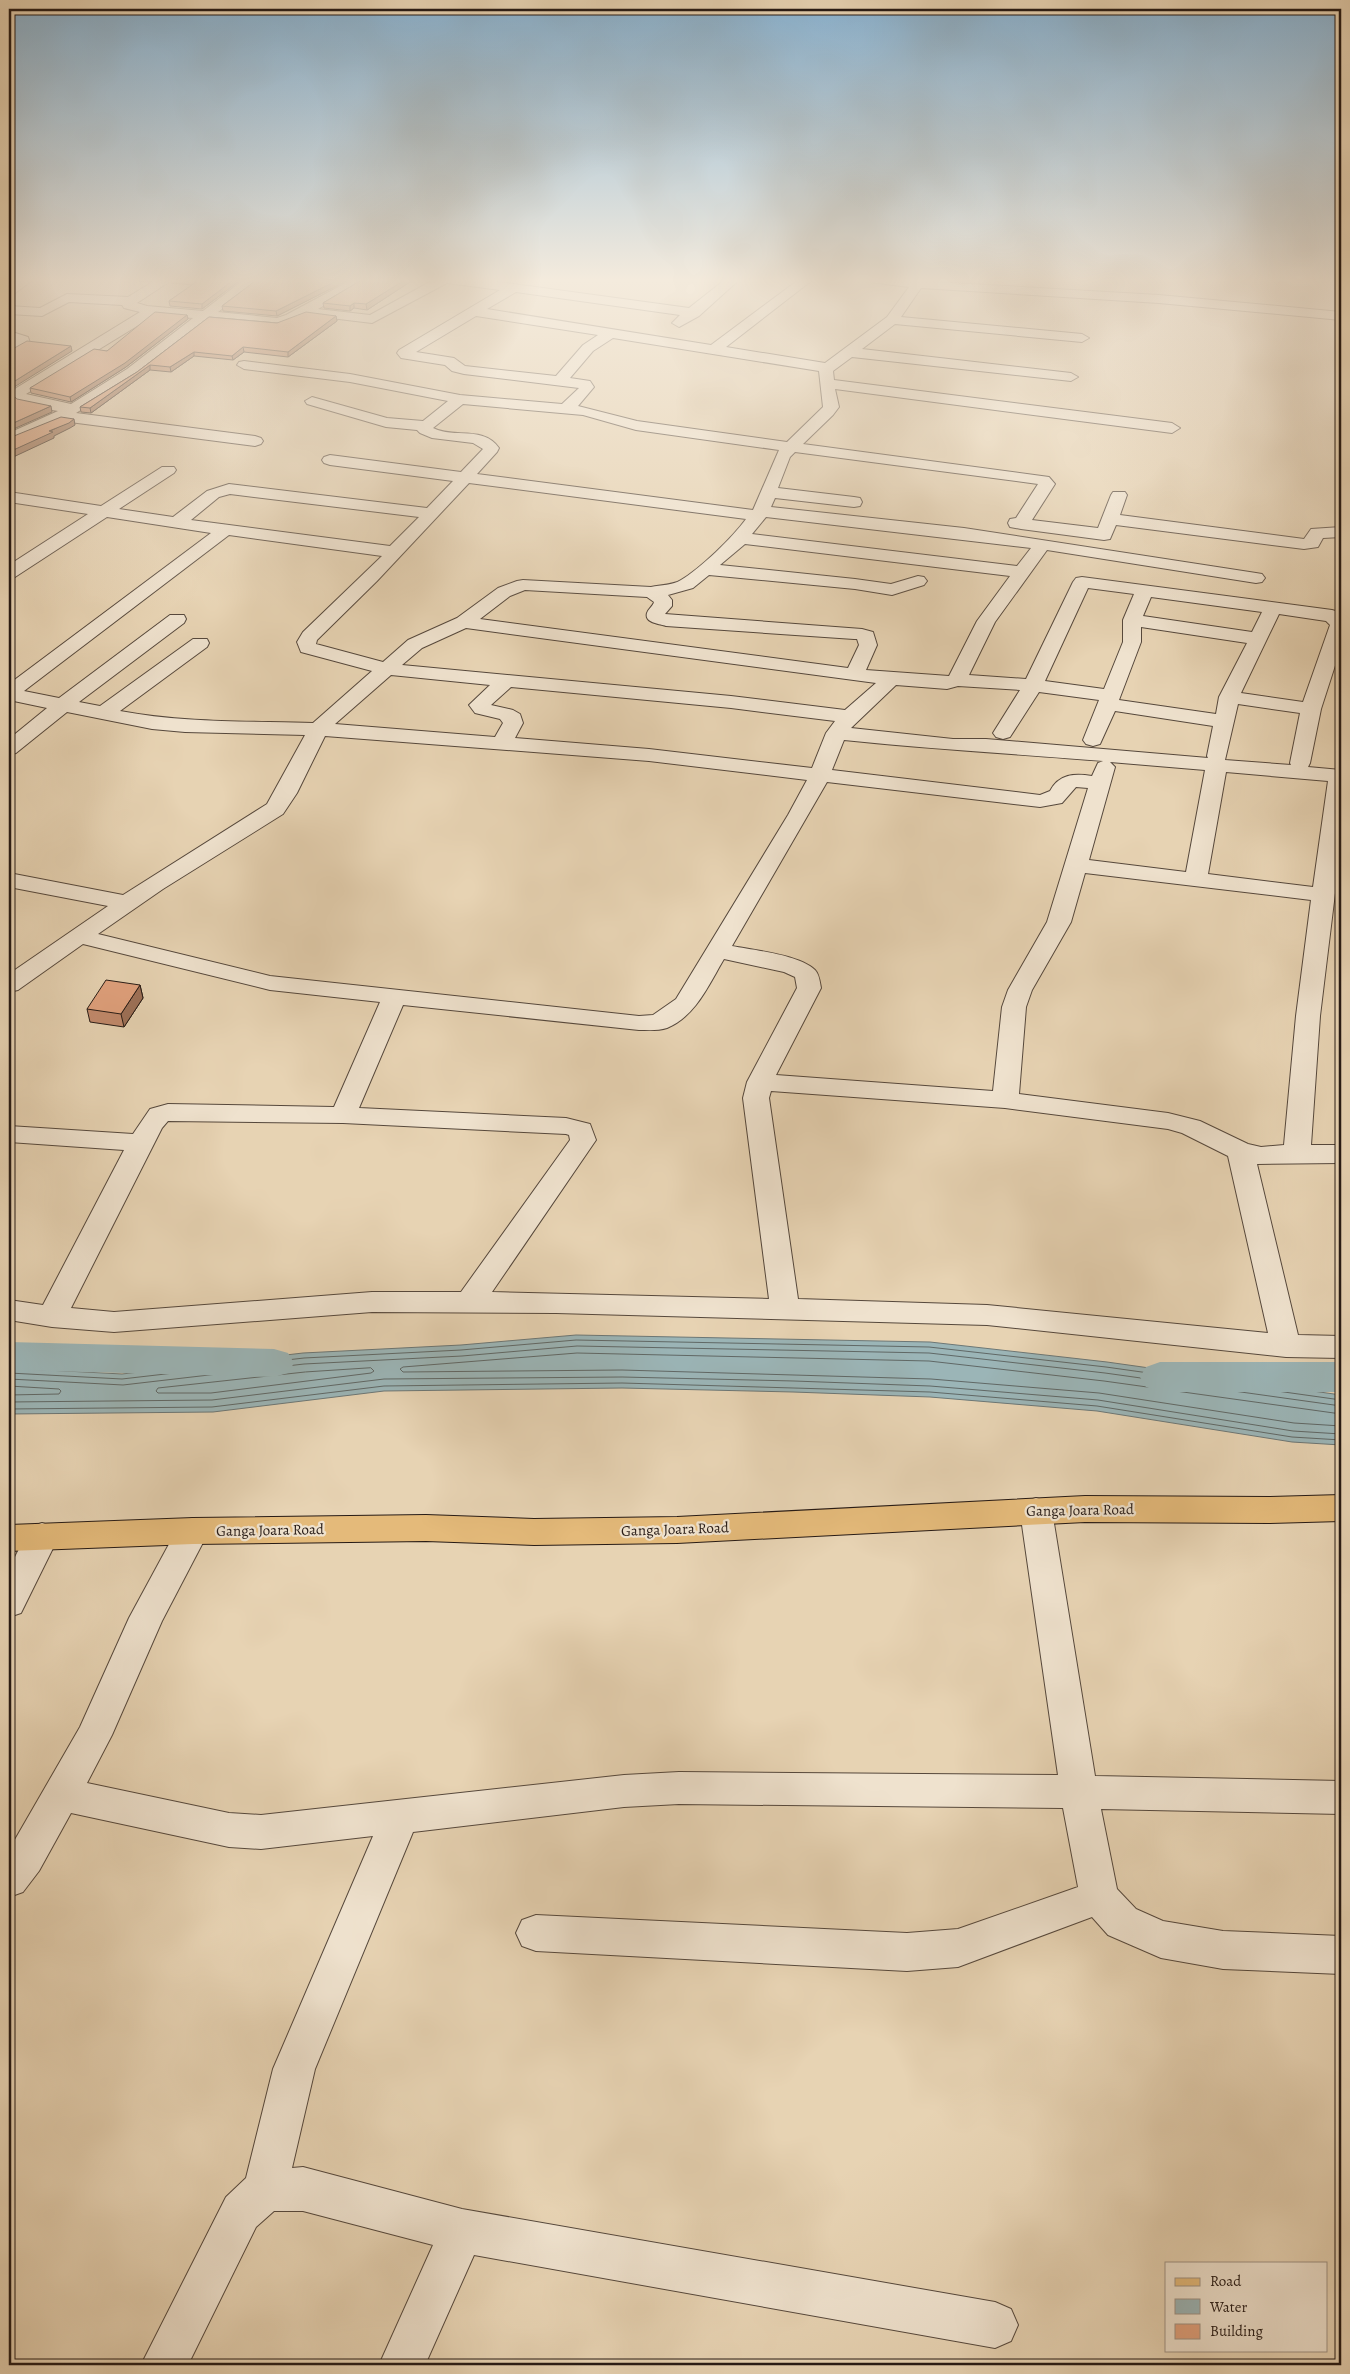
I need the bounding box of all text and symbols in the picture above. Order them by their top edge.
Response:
street label: Ganga Joara Road [1026,1499,1135,1521]
street label: Ganga Joara Road [621,1517,730,1541]
street label: Ganga Joara Road [216,1519,325,1541]
legend [1165,2262,1328,2352]
text: Road [1210,2271,1242,2291]
text: Water [1209,2297,1247,2317]
text: Building [1210,2321,1263,2341]

